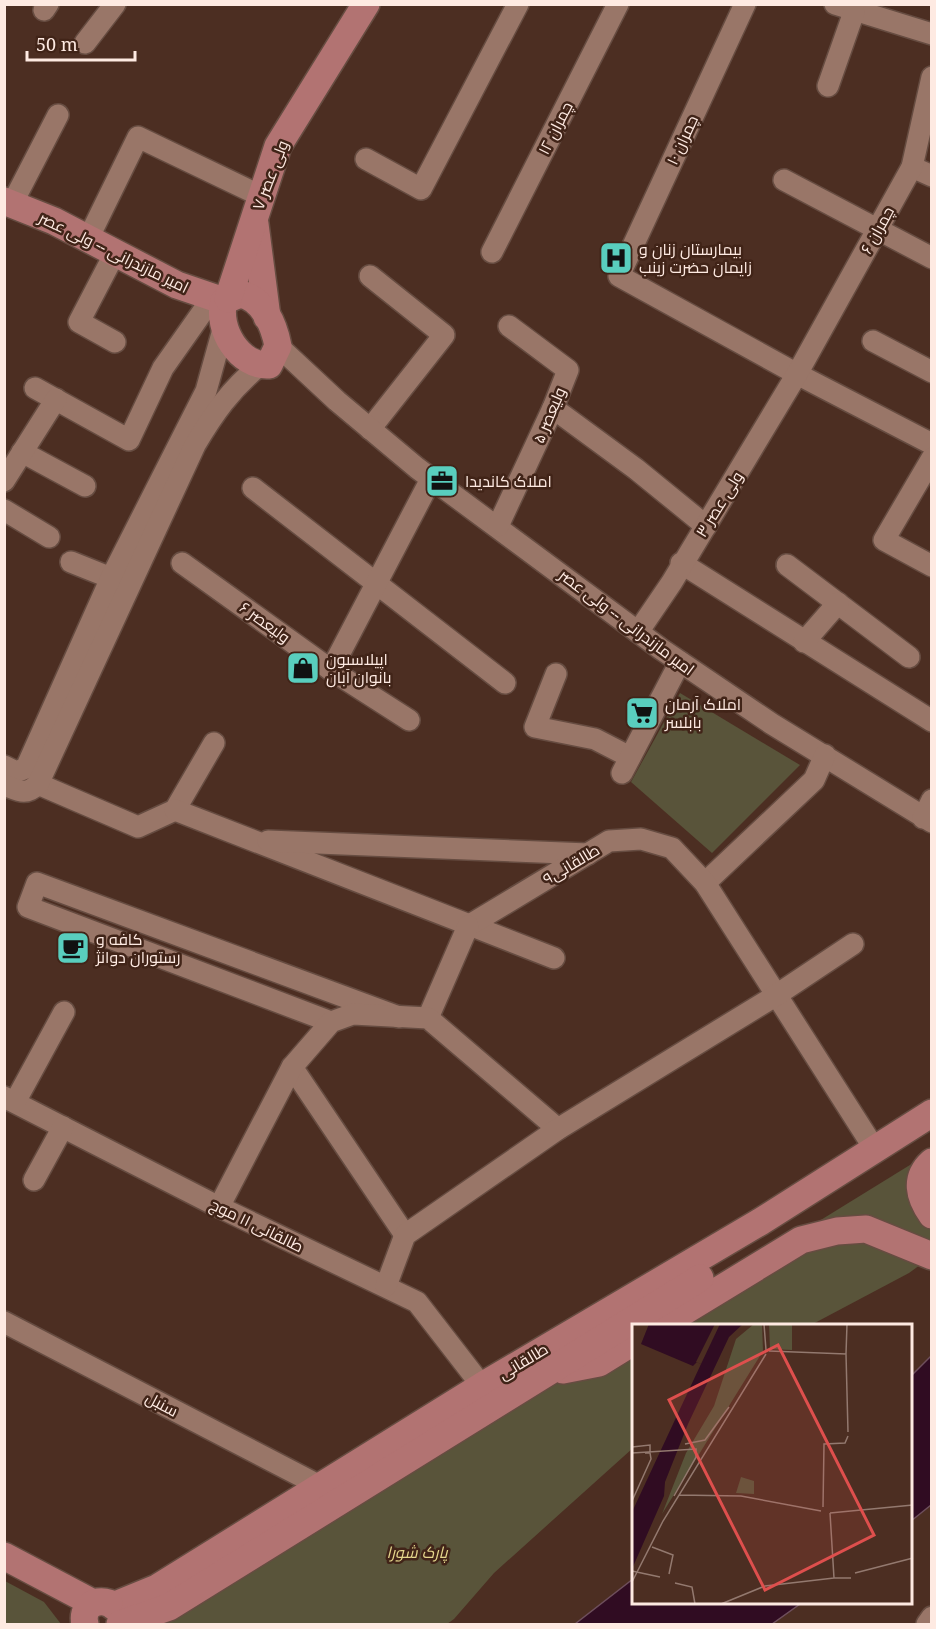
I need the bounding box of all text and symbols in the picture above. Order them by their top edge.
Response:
scale bar [27,24,135,62]
text: 50 m [36,32,78,56]
street label: چمران ۱۲ [532,98,579,159]
street label: چمران ۱۰ [661,112,704,169]
street label: ولی عصر ۷ [247,137,293,213]
street label: چمران ۶ [855,202,900,258]
street label: امیر مازندرانی -- ولی عصر [34,206,193,298]
place label: بیمارستان زنان و زایمان حضرت زینب [639,238,752,278]
hospital icon: بیمارستان زنان و زایمان حضرت زینب [598,240,634,276]
street label: ولیعصر ۵ [527,384,571,446]
office icon: املاک کاندیدا [424,463,460,499]
street label: ولی عصر ۳ [690,467,748,541]
place label: املاک کاندیدا [465,470,552,492]
street label: امیر مازندرانی -- ولی عصر [554,563,699,680]
street label: ولیعصر ۶ [235,596,295,648]
place label: اپیلاسیون بانوان آبان [326,648,392,688]
shop icon: اپیلاسیون بانوان آبان [285,650,321,686]
place label: املاک آرمان بابلسر [664,693,741,733]
supermarket icon: املاک آرمان بابلسر [624,695,660,731]
street label: طالقانی۹ [538,838,604,890]
place label: کافه و رستوران دوانژ [95,928,181,968]
cafe icon: کافه و رستوران دوانژ [55,930,91,966]
street label: طالقانی ۱۱ موج [206,1193,307,1258]
inset map [632,1324,912,1605]
street label: طالقانی [494,1338,552,1384]
street label: سنبل [142,1386,182,1422]
park label: پارک شورا [387,1541,448,1563]

